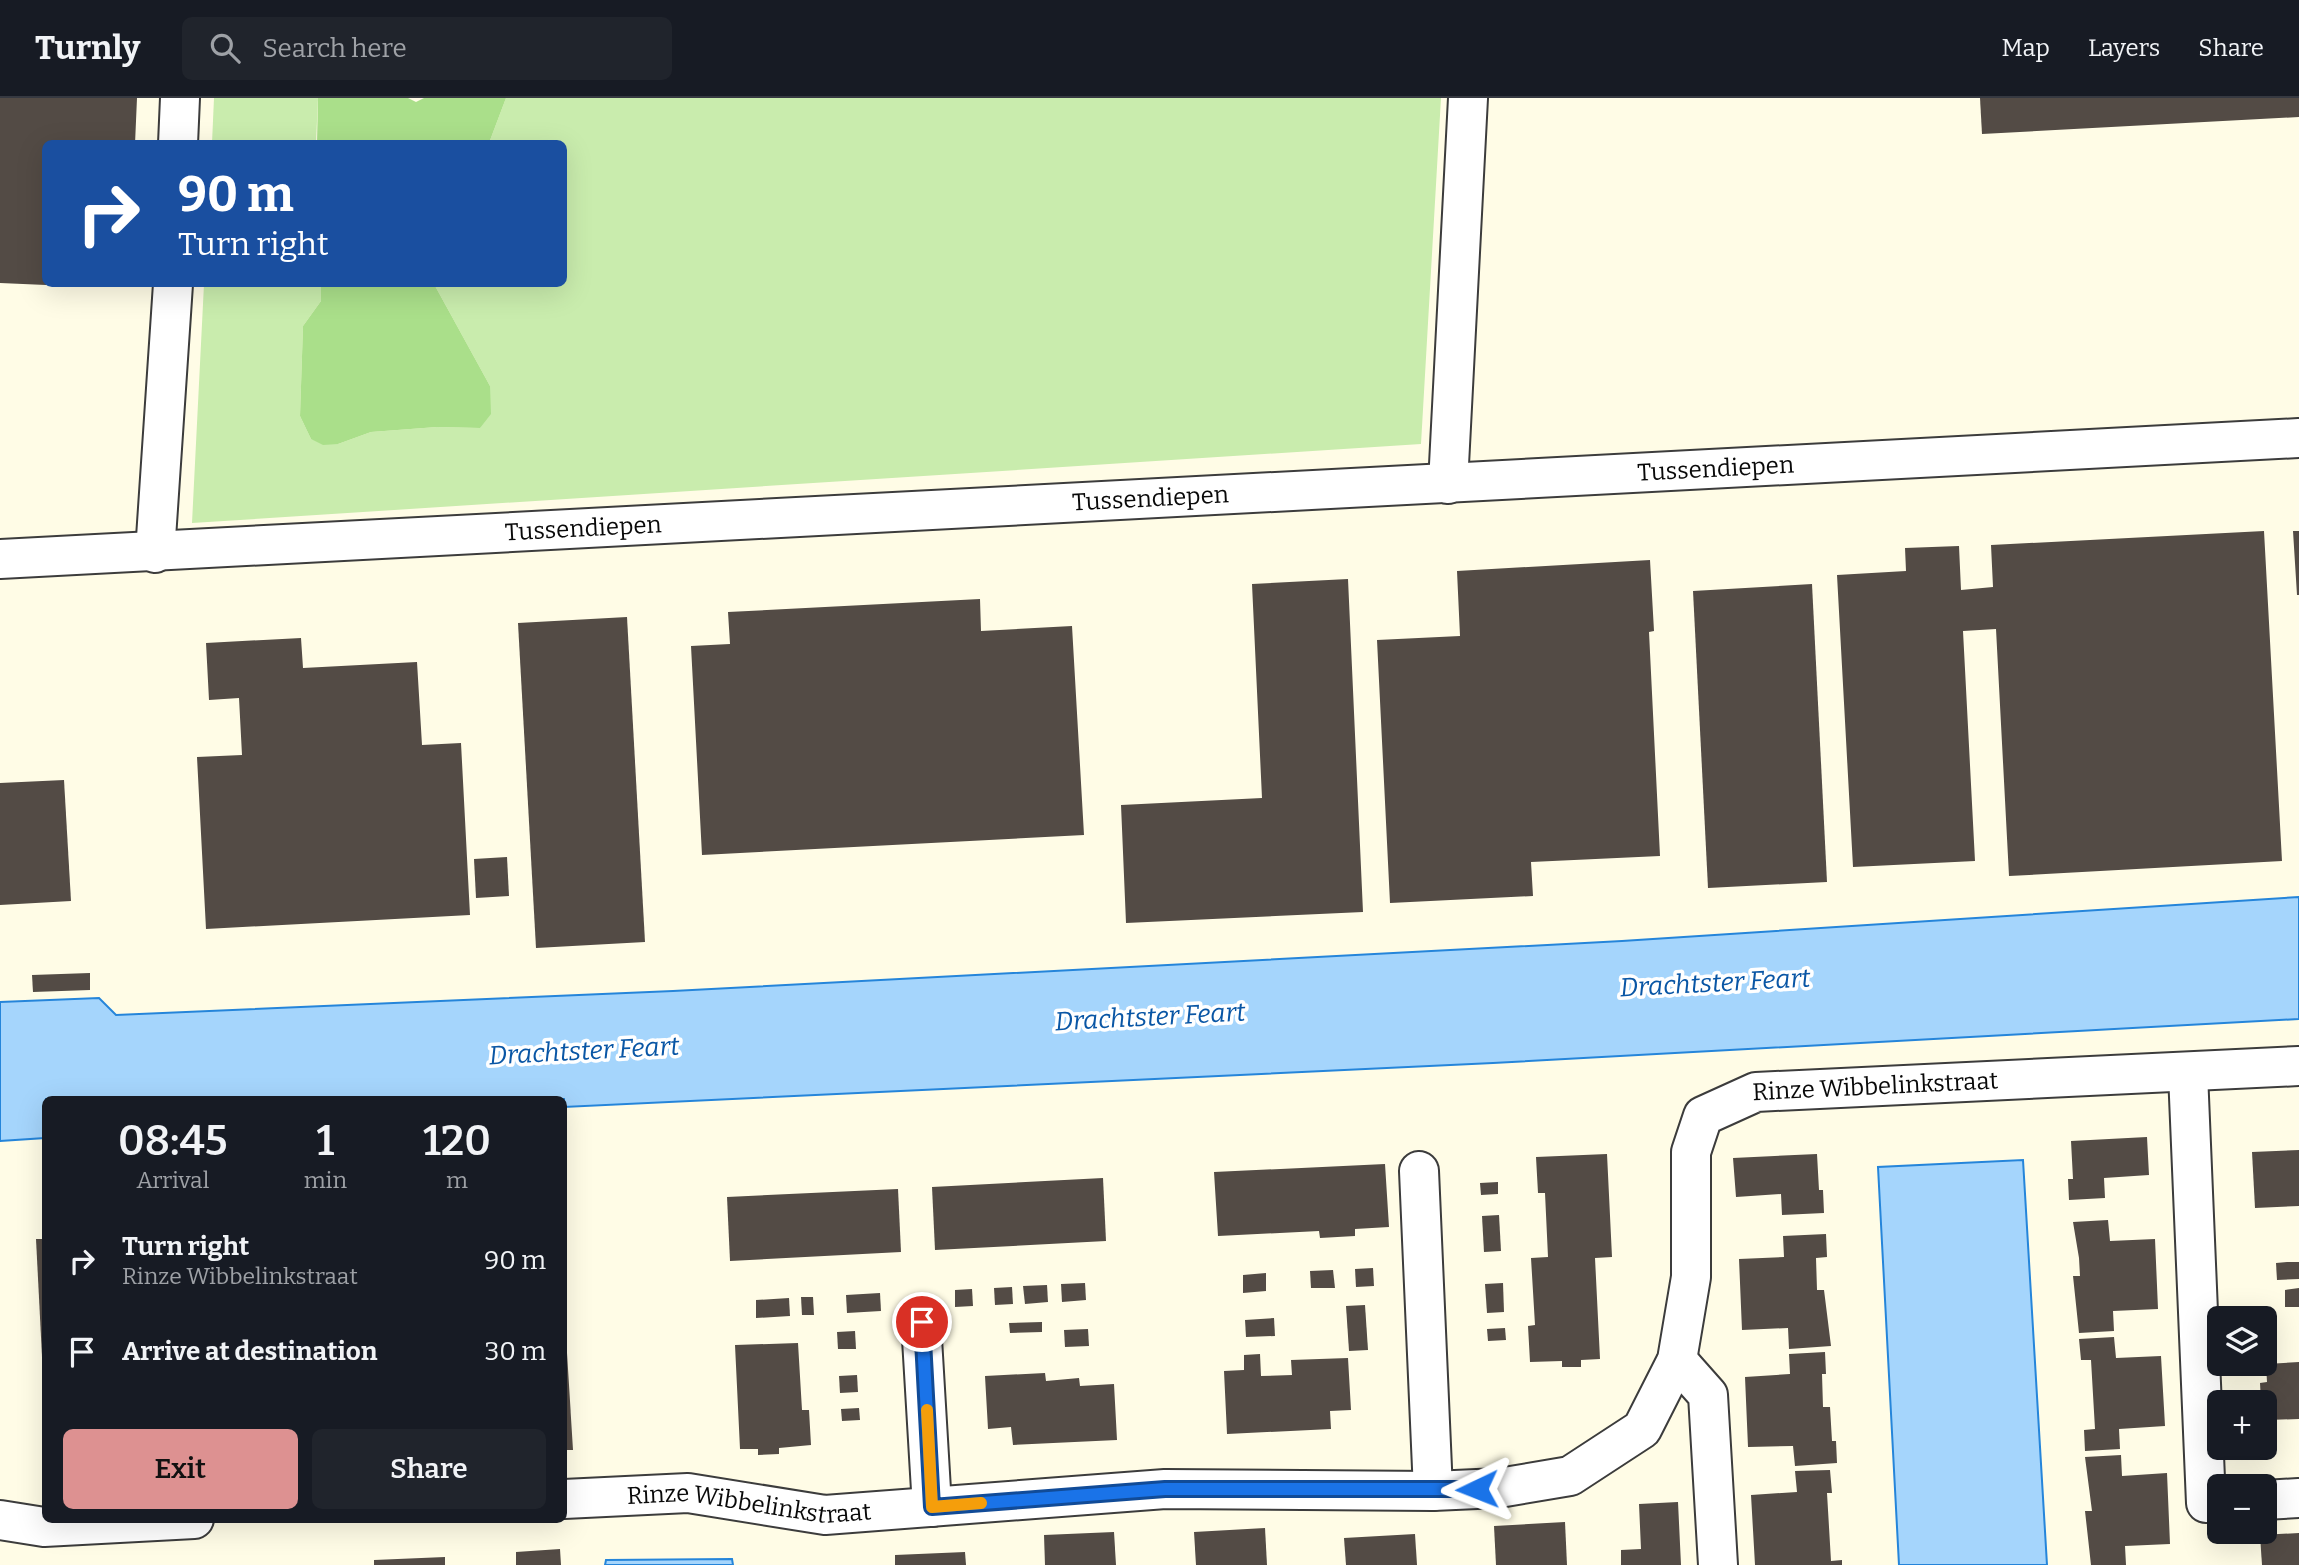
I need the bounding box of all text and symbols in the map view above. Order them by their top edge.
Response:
search box [182,17,672,80]
text: Turnly [35,28,140,68]
icon: search [206,29,244,67]
text: Search here [262,33,407,64]
text: Map [2002,34,2050,62]
text: Layers [2088,34,2160,62]
text: Share [2198,34,2264,62]
text: 90 m [178,165,294,224]
icon: right [63,168,154,259]
text: Turn right [178,225,329,263]
street label: Tussendiepen [1637,451,1795,487]
street label: Tussendiepen [1071,480,1230,517]
street label: Tussendiepen [504,510,662,546]
water label: Drachtster Feart [1619,962,1812,1003]
water label: Drachtster Feart [1054,996,1247,1037]
water label: Drachtster Feart [488,1030,681,1071]
street label: Rinze Wibbelinkstraat [1752,1066,1999,1106]
text: 08:45 [118,1116,228,1166]
text: 1 [316,1116,334,1166]
text: 120 [423,1116,491,1166]
text: Arrival [136,1166,209,1194]
text: min [304,1166,347,1194]
text: m [446,1166,468,1194]
text: Turn right [122,1231,249,1262]
icon: right [63,1242,101,1280]
text: 90 m [484,1245,546,1276]
text: Rinze Wibbelinkstraat [122,1262,358,1290]
pin [892,1292,952,1352]
icon: arrive [903,1303,941,1341]
map controls [2207,1306,2277,1544]
button: layers [2207,1306,2277,1376]
icon: arrive [63,1333,101,1371]
text: Arrive at destination [122,1336,377,1367]
text: 30 m [485,1336,546,1367]
button: + [2207,1390,2277,1460]
button: Exit [63,1429,298,1509]
button: Share [312,1429,546,1509]
position arrow [1440,1452,1514,1526]
button: − [2207,1474,2277,1544]
street label: Rinze Wibbelinkstraat [626,1479,872,1529]

